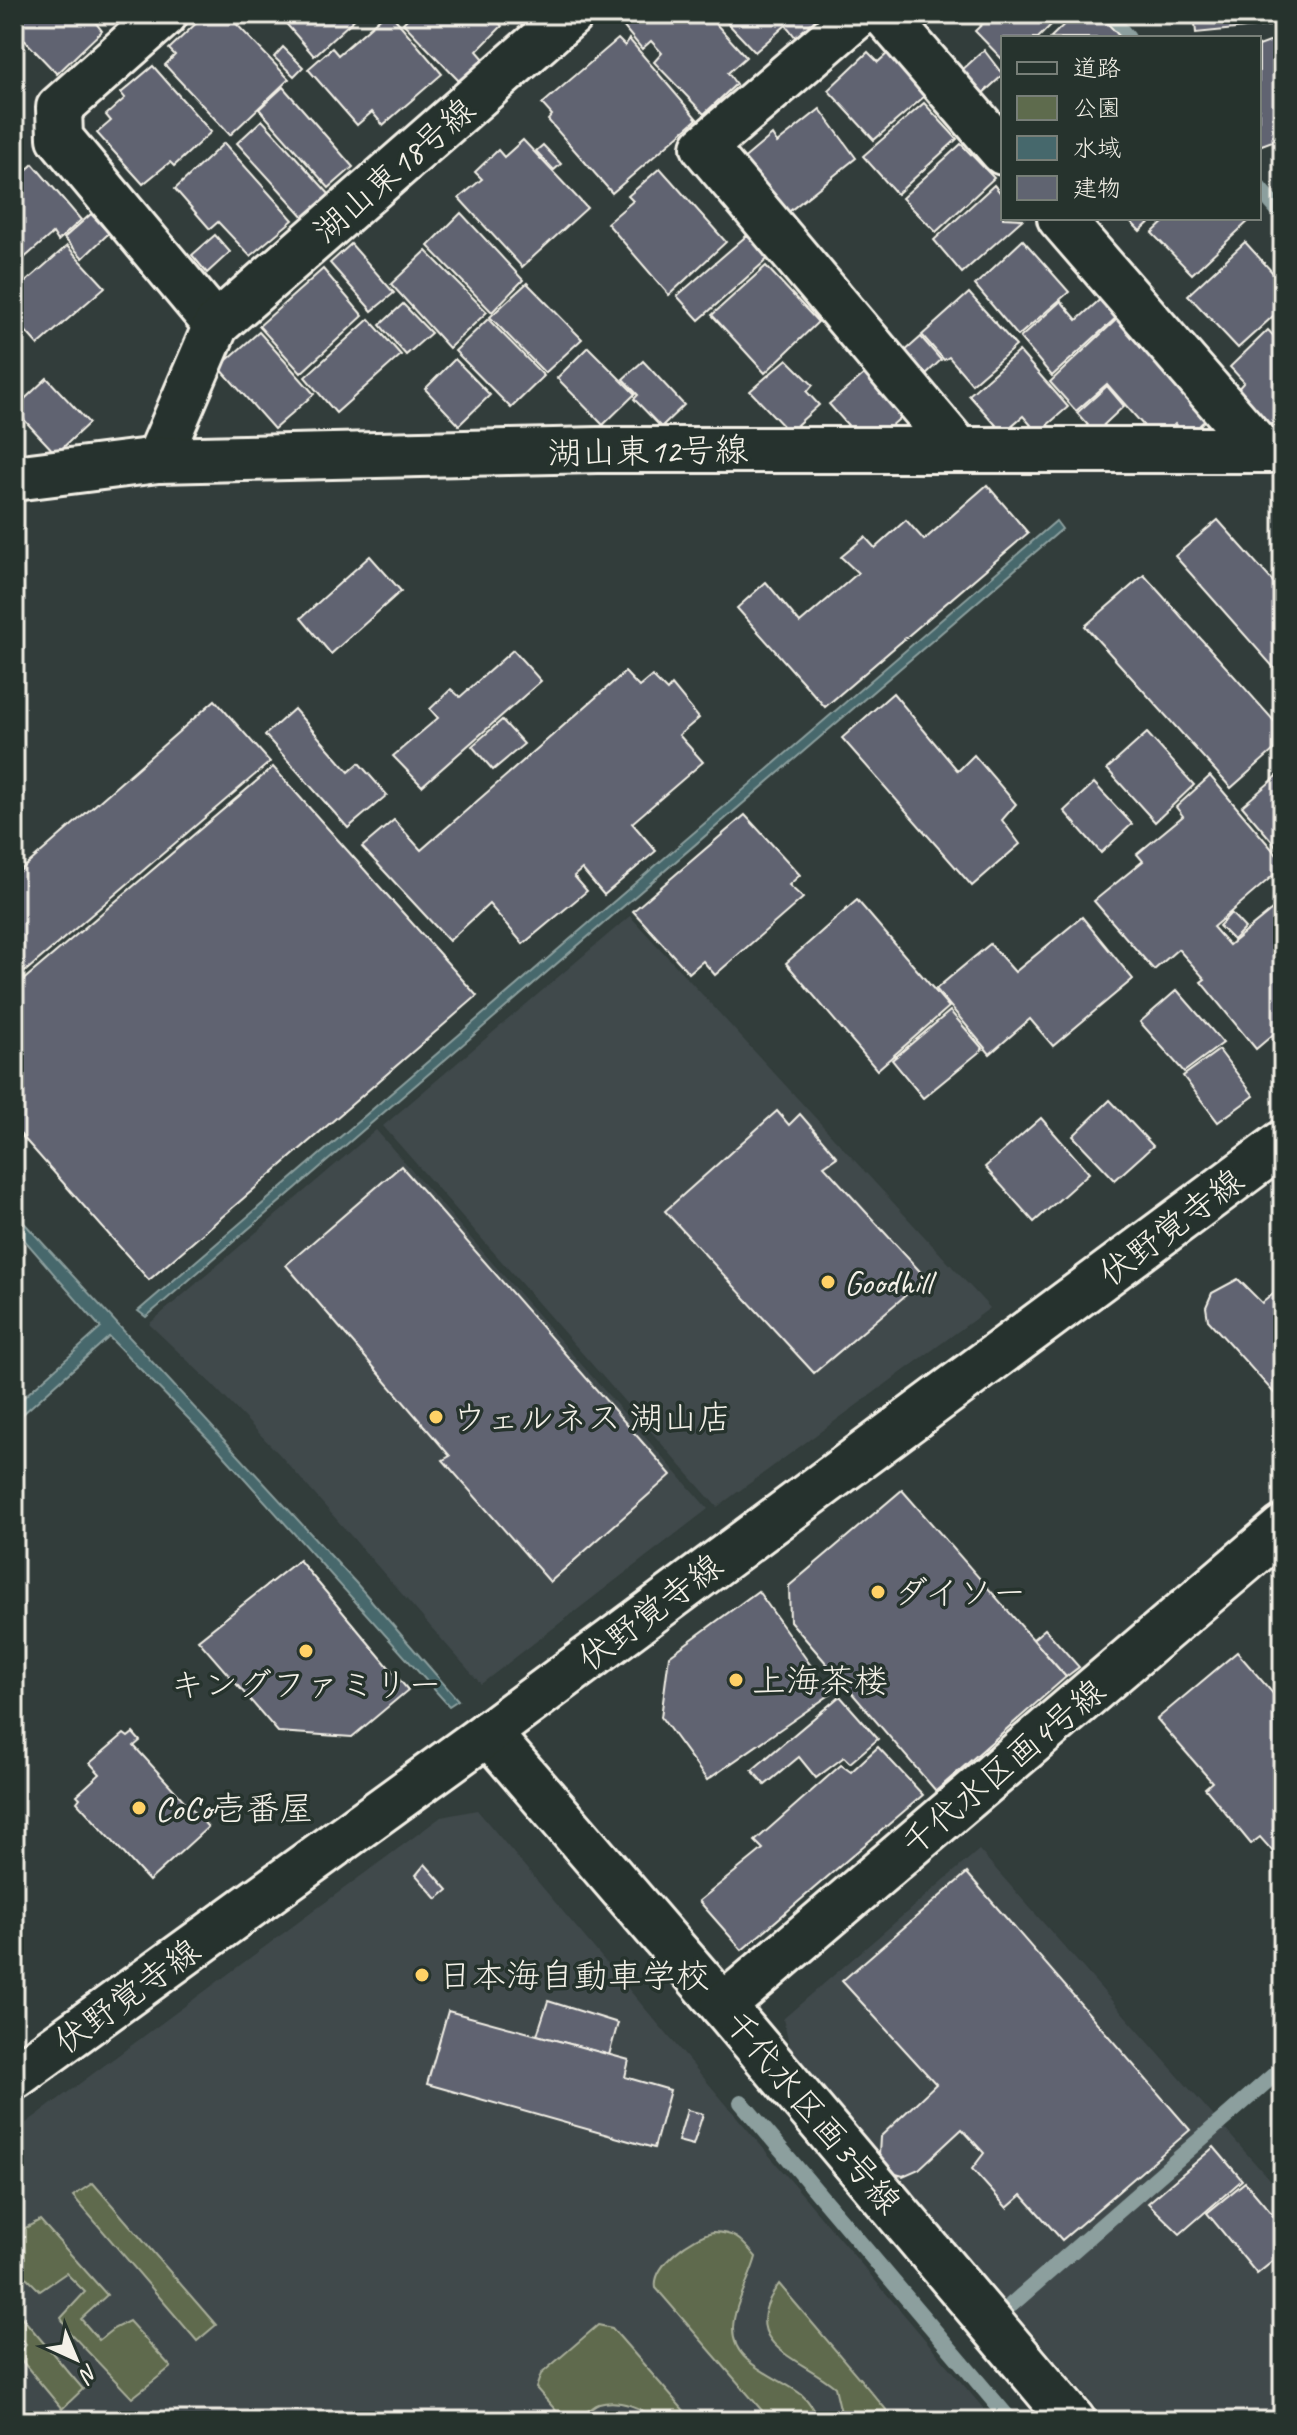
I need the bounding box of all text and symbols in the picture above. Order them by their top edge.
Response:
legend [1001,36,1261,220]
text: 道路 [1073,53,1121,83]
street label: 湖山東18号線 [304,88,484,252]
text: 公園 [1073,93,1121,123]
text: 水域 [1073,133,1121,163]
text: 建物 [1073,173,1121,203]
street label: 湖山東12号線 [547,428,749,474]
street label: 伏野覚寺線 [1090,1159,1252,1295]
place label: Goodhill [844,1261,937,1304]
marker: Goodhill [819,1273,837,1291]
place label: ウェルネス 湖山店 [452,1396,732,1439]
marker: ウェルネス 湖山店 [427,1408,445,1426]
street label: 伏野覚寺線 [569,1544,731,1680]
place label: ダイソー [894,1571,1027,1614]
marker: ダイソー [869,1583,887,1601]
marker: キングファミリー [297,1642,315,1660]
place label: 上海茶楼 [752,1659,888,1702]
place label: キングファミリー [170,1663,442,1706]
street label: 千代水区画4号線 [892,1669,1114,1865]
marker: 上海茶楼 [727,1671,745,1689]
place label: CoCo壱番屋 [155,1787,313,1830]
marker: CoCo壱番屋 [130,1799,148,1817]
street label: 伏野覚寺線 [46,1929,208,2063]
place label: 日本海自動車学校 [438,1954,710,1997]
marker: 日本海自動車学校 [413,1966,431,1984]
street label: 千代水区画3号線 [715,2001,911,2223]
north arrow [36,2319,116,2399]
text: N [72,2358,104,2390]

